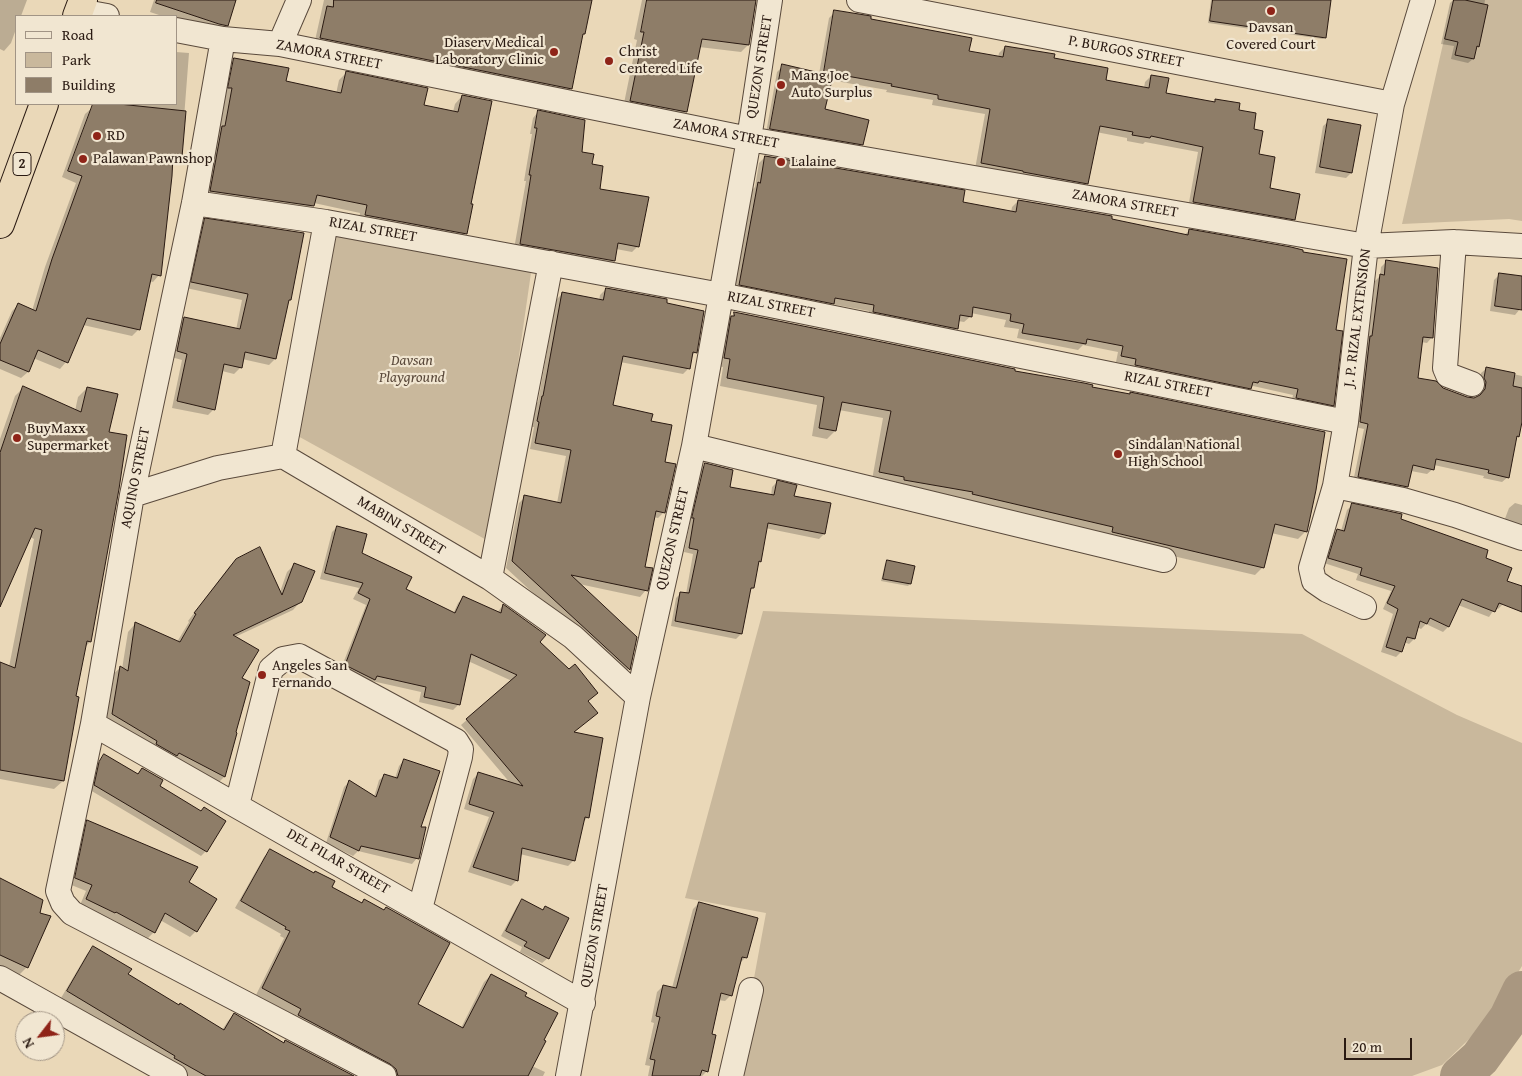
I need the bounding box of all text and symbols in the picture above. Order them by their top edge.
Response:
marker: Davsan Covered Court [1265,5,1277,17]
street label: QUEZON STREET [743,14,777,120]
legend [15,15,178,105]
place label: Davsan Covered Court [1226,19,1316,54]
text: Road [62,24,93,45]
street label: P. BURGOS STREET [1067,32,1185,72]
place label: Diaserv Medical Laboratory Clinic [435,34,544,69]
street label: ZAMORA STREET [275,36,383,74]
place label: Christ Centered Life [619,43,703,78]
marker: Diaserv Medical Laboratory Clinic [548,46,560,58]
text: Park [62,49,91,70]
marker: Christ Centered Life [603,55,615,67]
place label: Mang Joe Auto Surplus [791,67,872,102]
text: Building [62,74,115,95]
marker: Mang Joe Auto Surplus [775,79,787,91]
street label: ZAMORA STREET [672,115,780,153]
place label: RD [107,127,125,145]
marker: RD [91,130,103,142]
place label: Palawan Pawnshop [93,150,213,168]
road number: 2 [13,152,31,175]
marker: Palawan Pawnshop [77,153,89,165]
place label: Lalaine [791,153,836,171]
marker: Lalaine [775,156,787,168]
street label: ZAMORA STREET [1071,186,1179,222]
street label: RIZAL STREET [328,213,418,247]
street label: J. P. RIZAL EXTENSION [1341,248,1375,388]
street label: RIZAL STREET [726,288,816,322]
park label: Davsan Playground [379,352,445,387]
street label: RIZAL STREET [1123,368,1213,402]
place label: BuyMaxx Supermarket [27,420,109,455]
street label: AQUINO STREET [117,426,155,530]
marker: BuyMaxx Supermarket [11,432,23,444]
place label: Sindalan National High School [1128,436,1240,471]
marker: Sindalan National High School [1112,448,1124,460]
street label: QUEZON STREET [652,486,694,592]
street label: MABINI STREET [353,492,449,560]
place label: Angeles San Fernando [272,657,347,692]
marker: Angeles San Fernando [256,669,268,681]
street label: DEL PILAR STREET [283,825,393,899]
street label: QUEZON STREET [577,883,613,989]
north arrow [15,1011,65,1061]
scale bar [1347,1028,1414,1060]
text: N [17,1034,39,1052]
text: 20 m [1352,1036,1382,1057]

